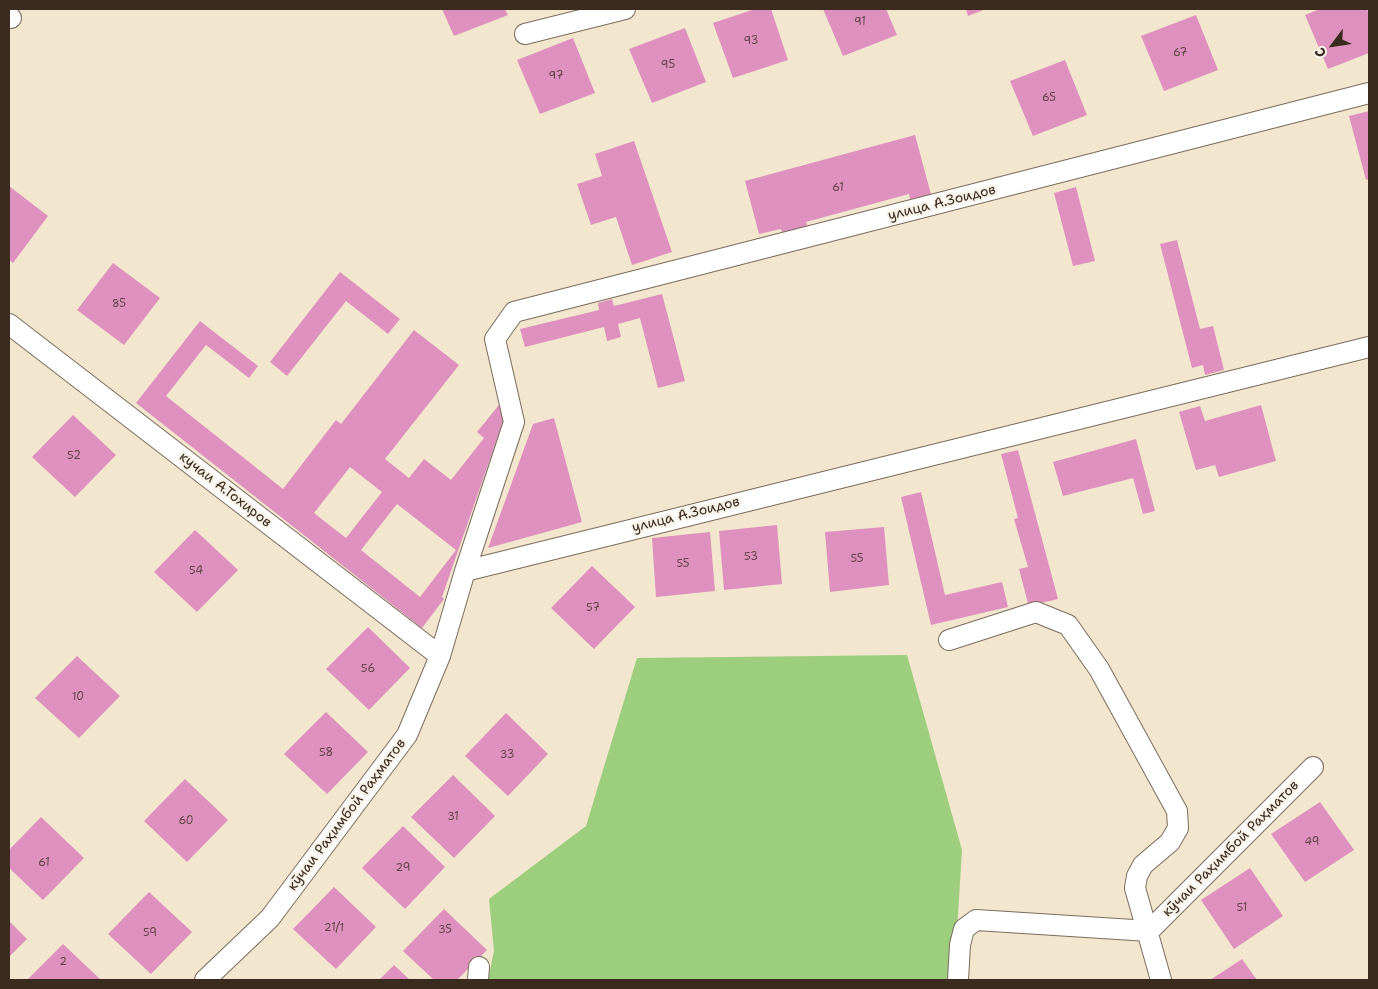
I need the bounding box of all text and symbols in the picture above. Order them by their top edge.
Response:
house number: 91 [854,15,866,29]
north arrow [1308,20,1358,70]
house number: 93 [744,34,758,48]
text: С [1310,44,1330,61]
house number: 67 [1173,46,1187,60]
house number: 95 [661,58,675,72]
house number: 97 [549,69,563,83]
house number: 65 [1042,91,1056,105]
house number: 61 [832,181,844,195]
street label: улица А.Зоидов [886,181,998,225]
house number: 85 [112,297,126,311]
house number: 52 [67,449,81,463]
street label: кучаи А.Тохиров [176,449,274,531]
street label: улица А.Зоидов [630,493,742,537]
house number: 53 [744,550,758,564]
house number: 55 [850,552,864,566]
house number: 55 [676,557,690,571]
house number: 54 [189,564,203,578]
house number: 57 [586,601,600,615]
house number: 56 [361,662,375,676]
house number: 10 [72,690,84,704]
street label: кӯчаи Раҳимбой Раҳматов [284,736,410,894]
house number: 58 [319,746,333,760]
house number: 33 [500,748,514,762]
street label: кӯчаи Раҳимбой Раҳматов [1159,777,1303,921]
house number: 31 [447,810,459,824]
house number: 60 [178,814,194,828]
house number: 49 [1305,835,1319,849]
house number: 61 [38,856,50,870]
house number: 29 [396,861,410,875]
house number: 51 [1237,901,1247,915]
house number: 21/1 [324,921,344,935]
house number: 35 [438,923,452,937]
house number: 59 [143,926,157,940]
house number: 2 [59,955,67,969]

